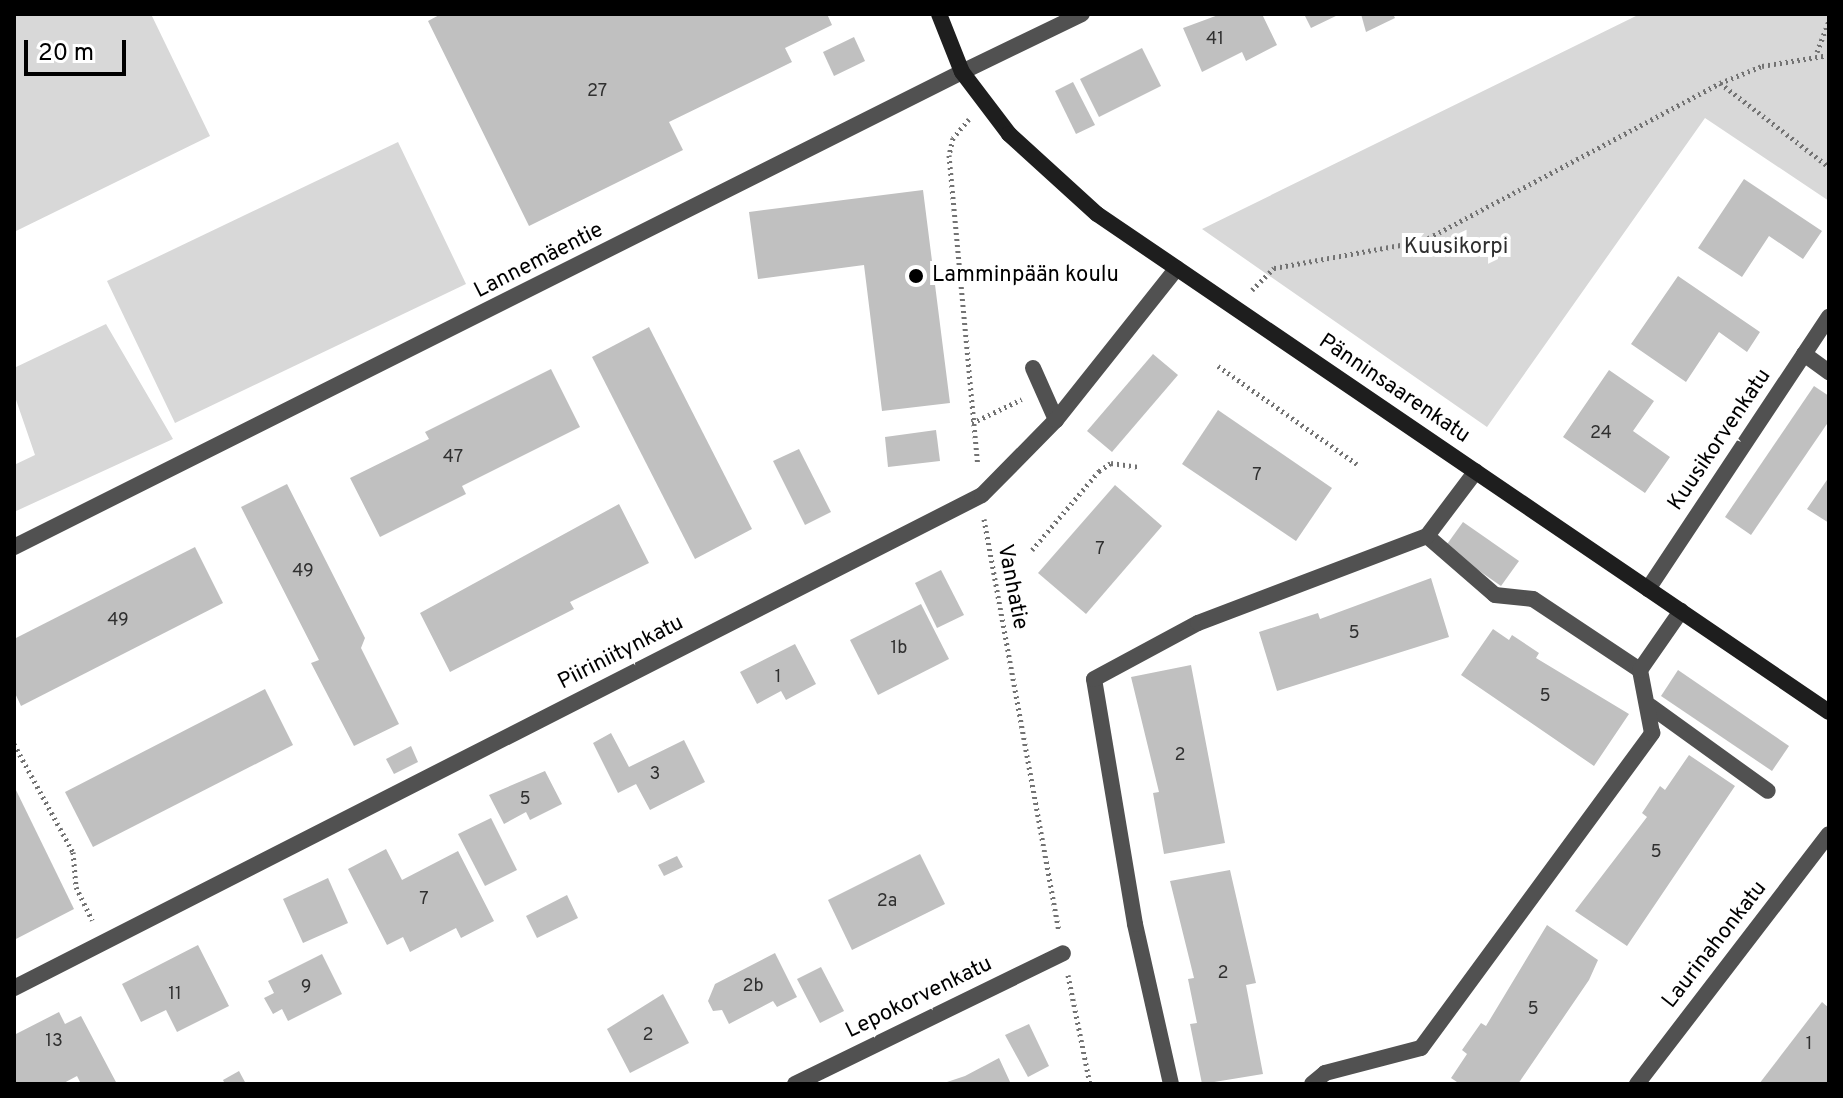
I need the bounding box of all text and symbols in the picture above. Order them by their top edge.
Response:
scale bar [28,24,130,74]
house number: 41 [1206,29,1224,51]
text: 20 m [38,39,94,69]
house number: 27 [587,81,607,103]
street label: Lannemäentie [470,217,608,305]
park label: Kuusikorpi [1404,235,1508,261]
place label: Lamminpään koulu [932,263,1119,289]
marker: Lamminpään koulu [907,267,925,285]
street label: Pänninsaarenkatu [1313,329,1475,449]
street label: Kuusikorvenkatu [1663,364,1777,516]
house number: 24 [1590,423,1612,445]
house number: 47 [443,447,463,469]
house number: 7 [1252,465,1262,487]
house number: 7 [1095,539,1105,561]
street label: Vanhatie [991,542,1033,632]
house number: 49 [292,561,314,583]
house number: 49 [107,610,129,632]
street label: Piiriniitynkatu [554,610,688,696]
house number: 5 [1348,623,1360,645]
house number: 1b [891,638,907,660]
house number: 1 [775,667,781,689]
house number: 5 [1539,686,1551,708]
house number: 2 [1174,745,1186,767]
house number: 3 [650,764,660,786]
house number: 5 [519,789,531,811]
house number: 5 [1650,842,1662,864]
street label: Laurinahonkatu [1657,876,1773,1014]
house number: 7 [419,889,429,911]
house number: 2a [877,891,897,913]
street label: Lepokorvenkatu [842,951,996,1045]
house number: 2 [1217,963,1229,985]
house number: 2b [742,976,764,998]
house number: 9 [301,977,311,999]
house number: 11 [168,984,182,1006]
house number: 5 [1527,999,1539,1021]
house number: 2 [642,1025,654,1047]
house number: 13 [45,1031,63,1053]
house number: 1 [1806,1034,1812,1056]

